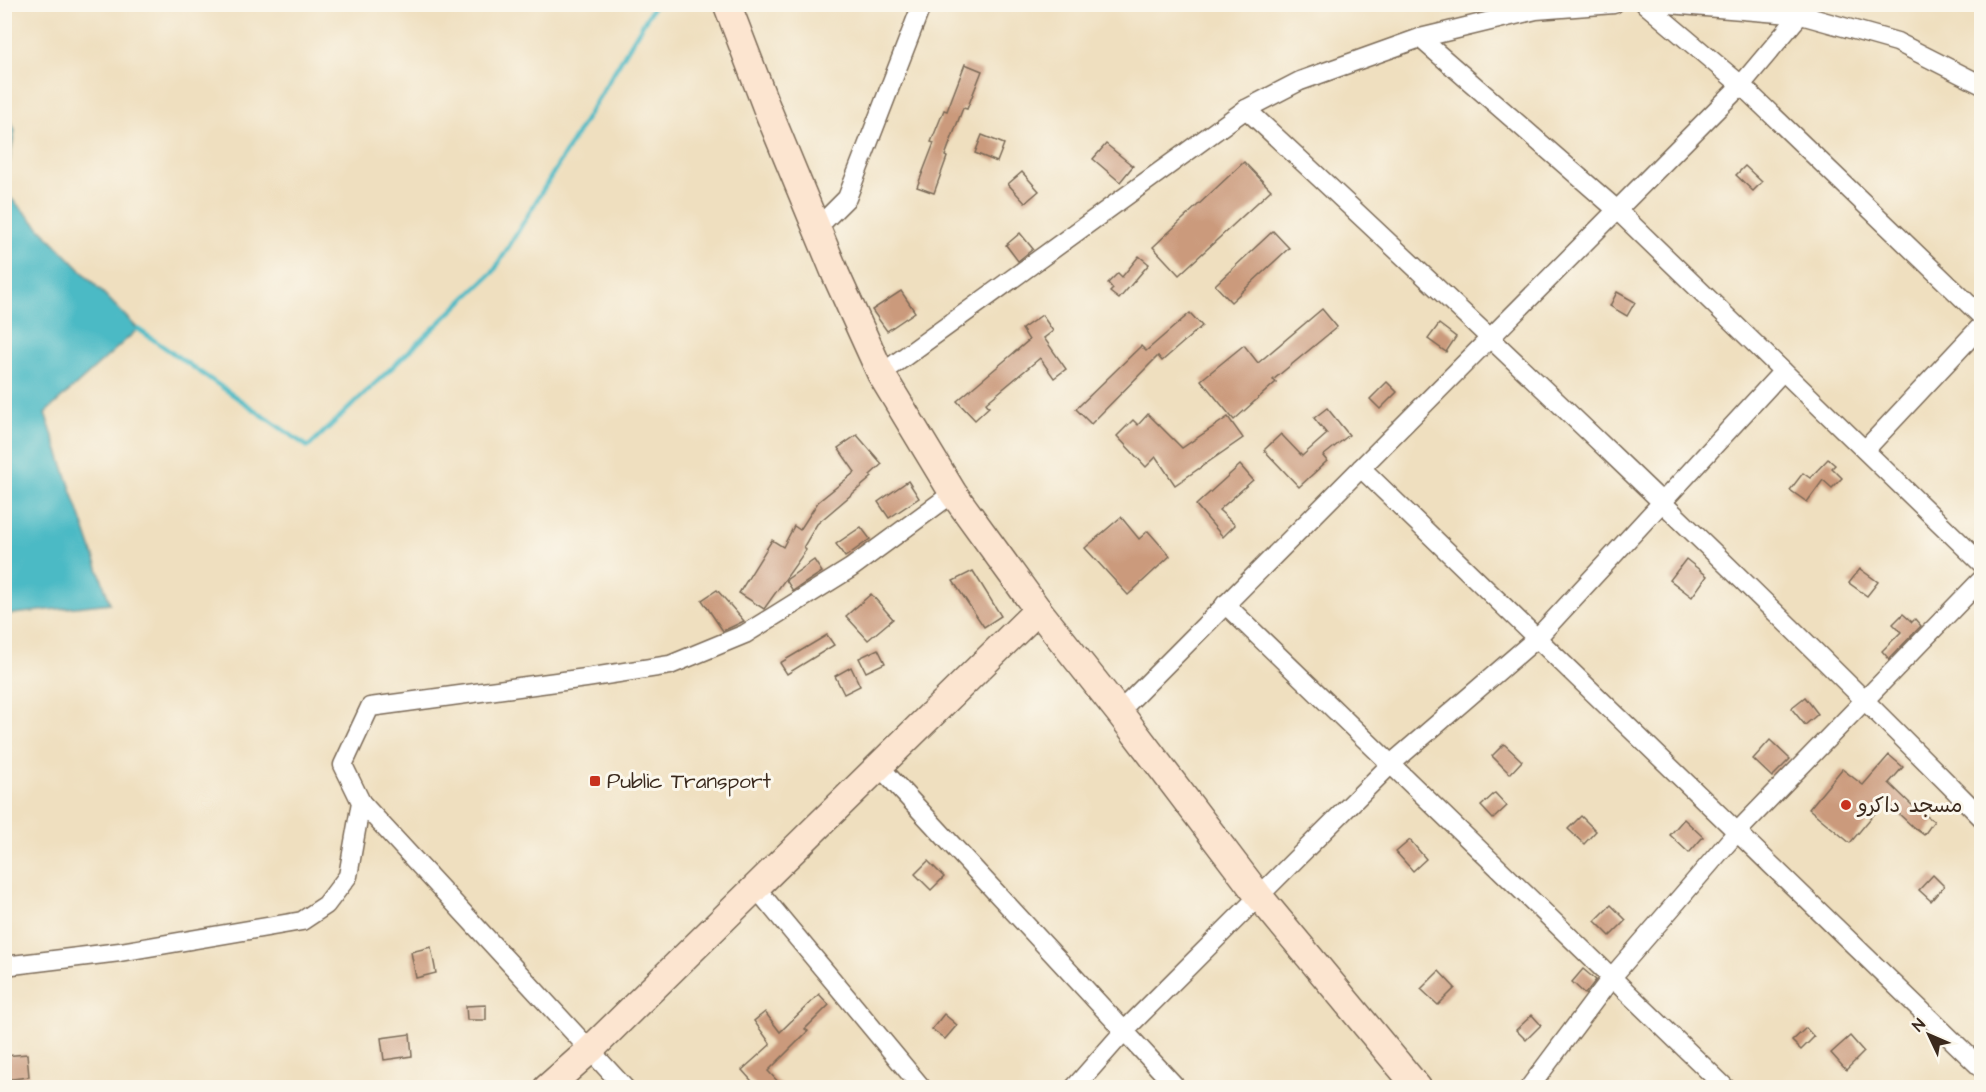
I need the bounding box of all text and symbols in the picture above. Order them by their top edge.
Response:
place label: Public Transport [607,767,772,797]
marker: Public Transport [588,774,602,788]
place label: مسجد داكرو [1856,791,1963,820]
marker: مسجد داكرو [1839,798,1853,812]
north arrow [1899,1005,1959,1065]
text: N [1908,1014,1930,1037]

